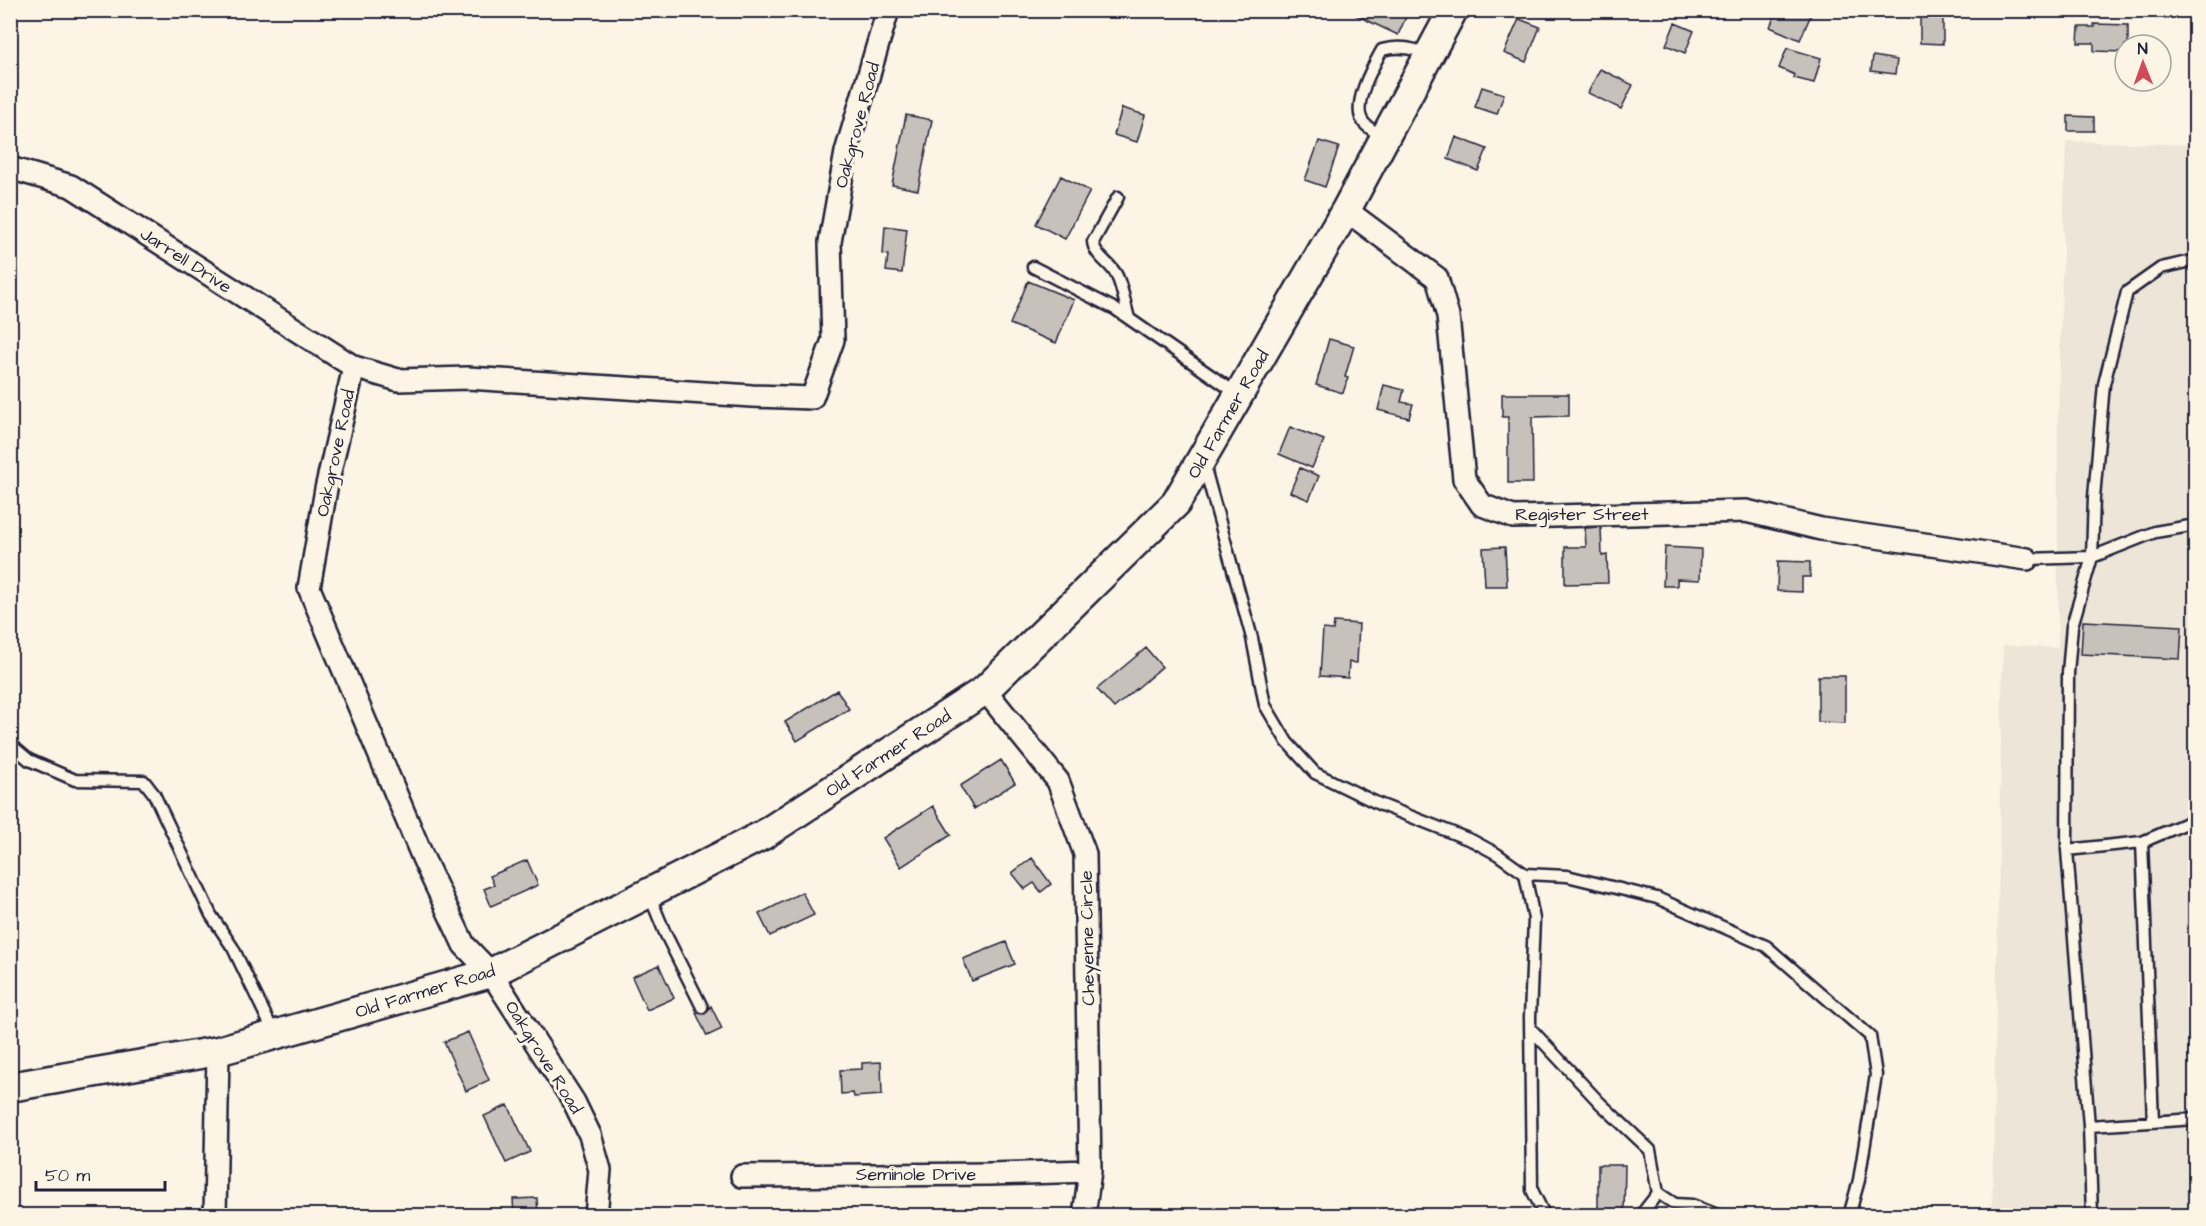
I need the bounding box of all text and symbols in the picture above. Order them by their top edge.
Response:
north arrow [2113,33,2173,93]
text: N [2138,38,2148,60]
street label: Oakgrove Road [829,59,887,191]
street label: Jarrell Drive [135,221,237,300]
street label: Old Farmer Road [1181,345,1276,483]
street label: Oakgrove Road [310,387,362,519]
street label: Register Street [1515,502,1649,528]
street label: Old Farmer Road [821,703,956,803]
street label: Cheyenne Circle [1074,870,1102,1006]
street label: Old Farmer Road [352,958,498,1025]
street label: Oakgrove Road [498,996,588,1119]
scale bar [36,1154,165,1192]
street label: Seminole Drive [856,1162,976,1187]
text: 50 m [45,1163,90,1188]

